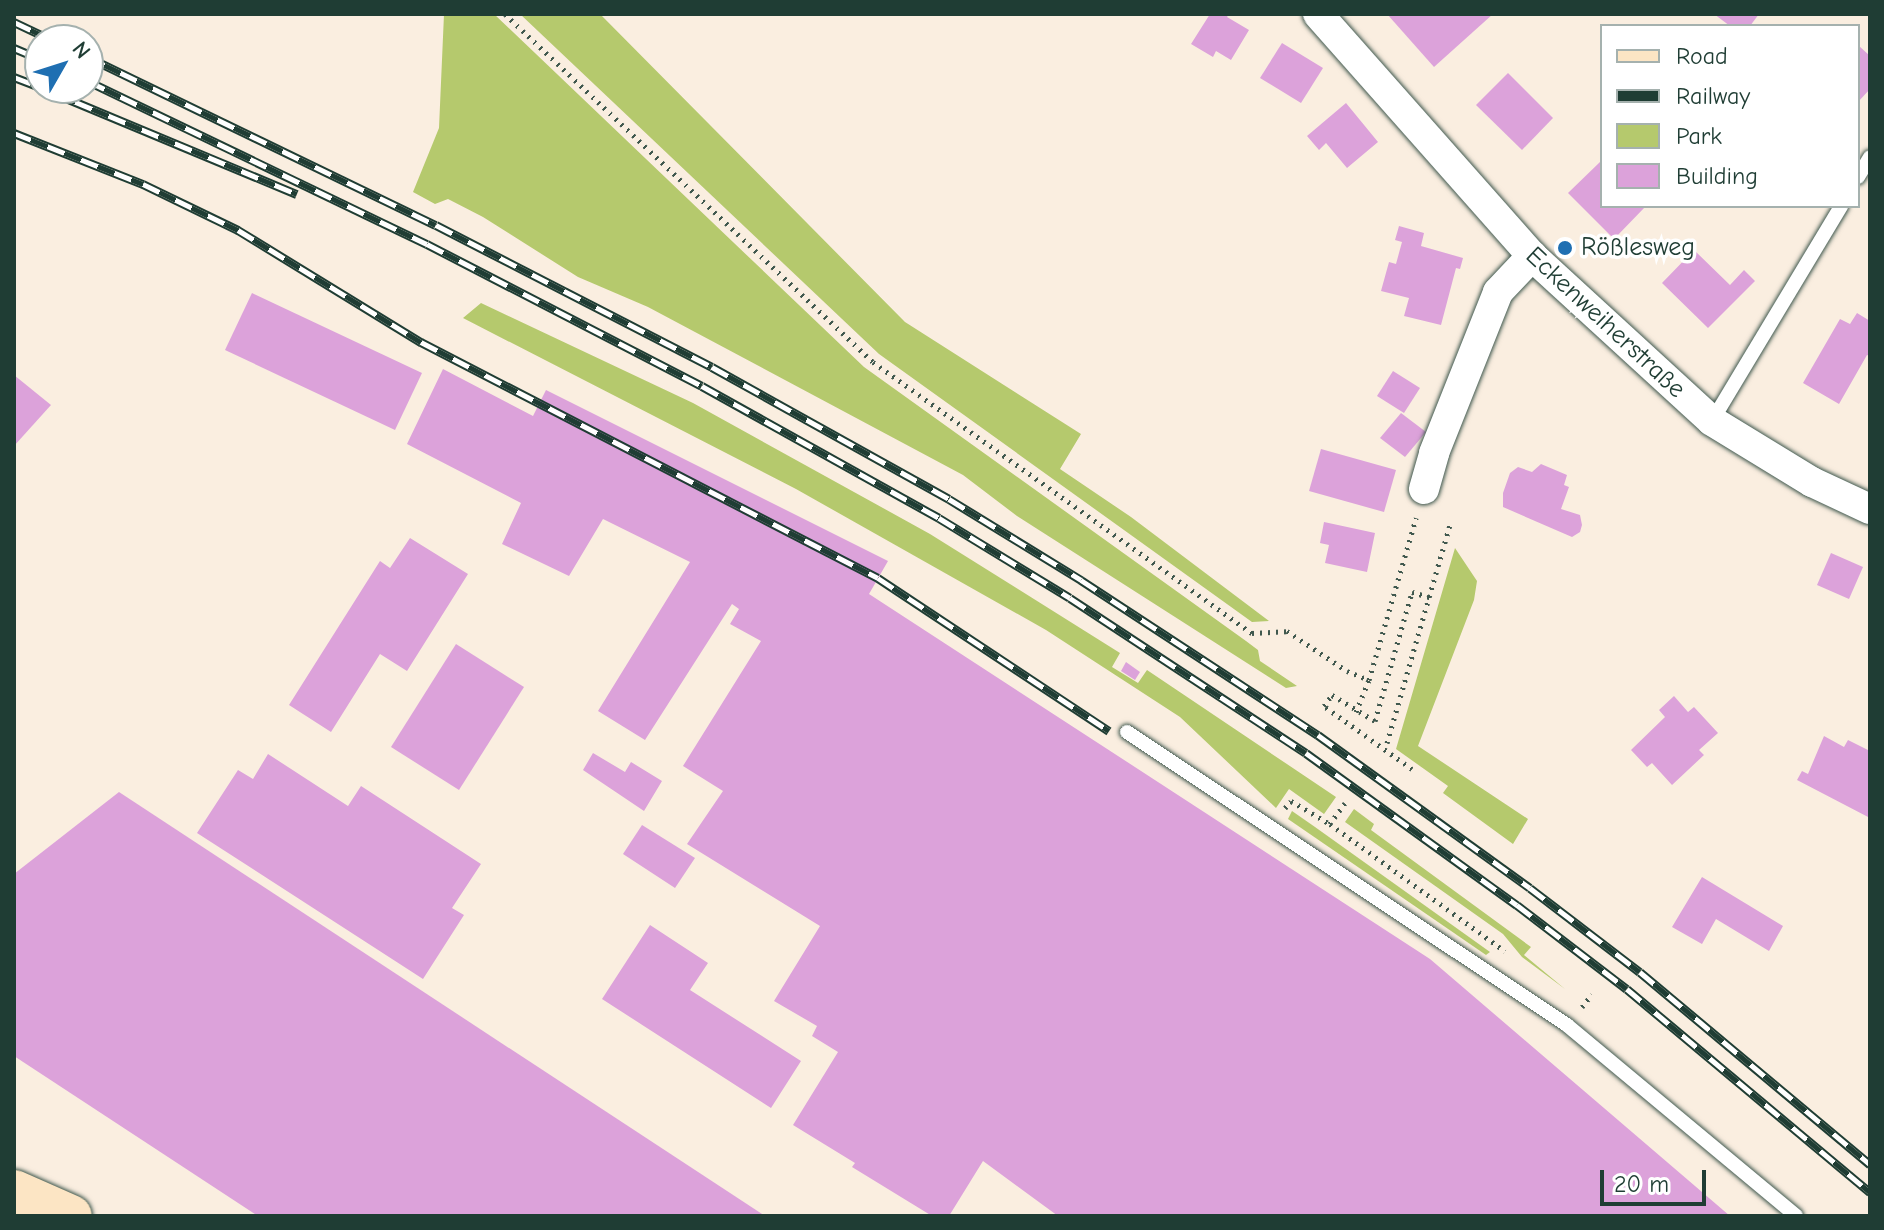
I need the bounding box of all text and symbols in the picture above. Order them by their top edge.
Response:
north arrow [24,24,104,104]
legend [1600,24,1860,208]
text: N [66,36,96,64]
text: Road [1676,42,1728,70]
text: Railway [1676,82,1750,110]
text: Park [1676,122,1722,150]
text: Building [1676,162,1758,190]
place label: Rößlesweg [1581,232,1695,264]
marker: Rößlesweg [1556,239,1574,257]
street label: Eckenweiherstraße [1519,241,1691,405]
scale bar [1604,1154,1710,1204]
text: 20 m [1614,1170,1669,1198]

